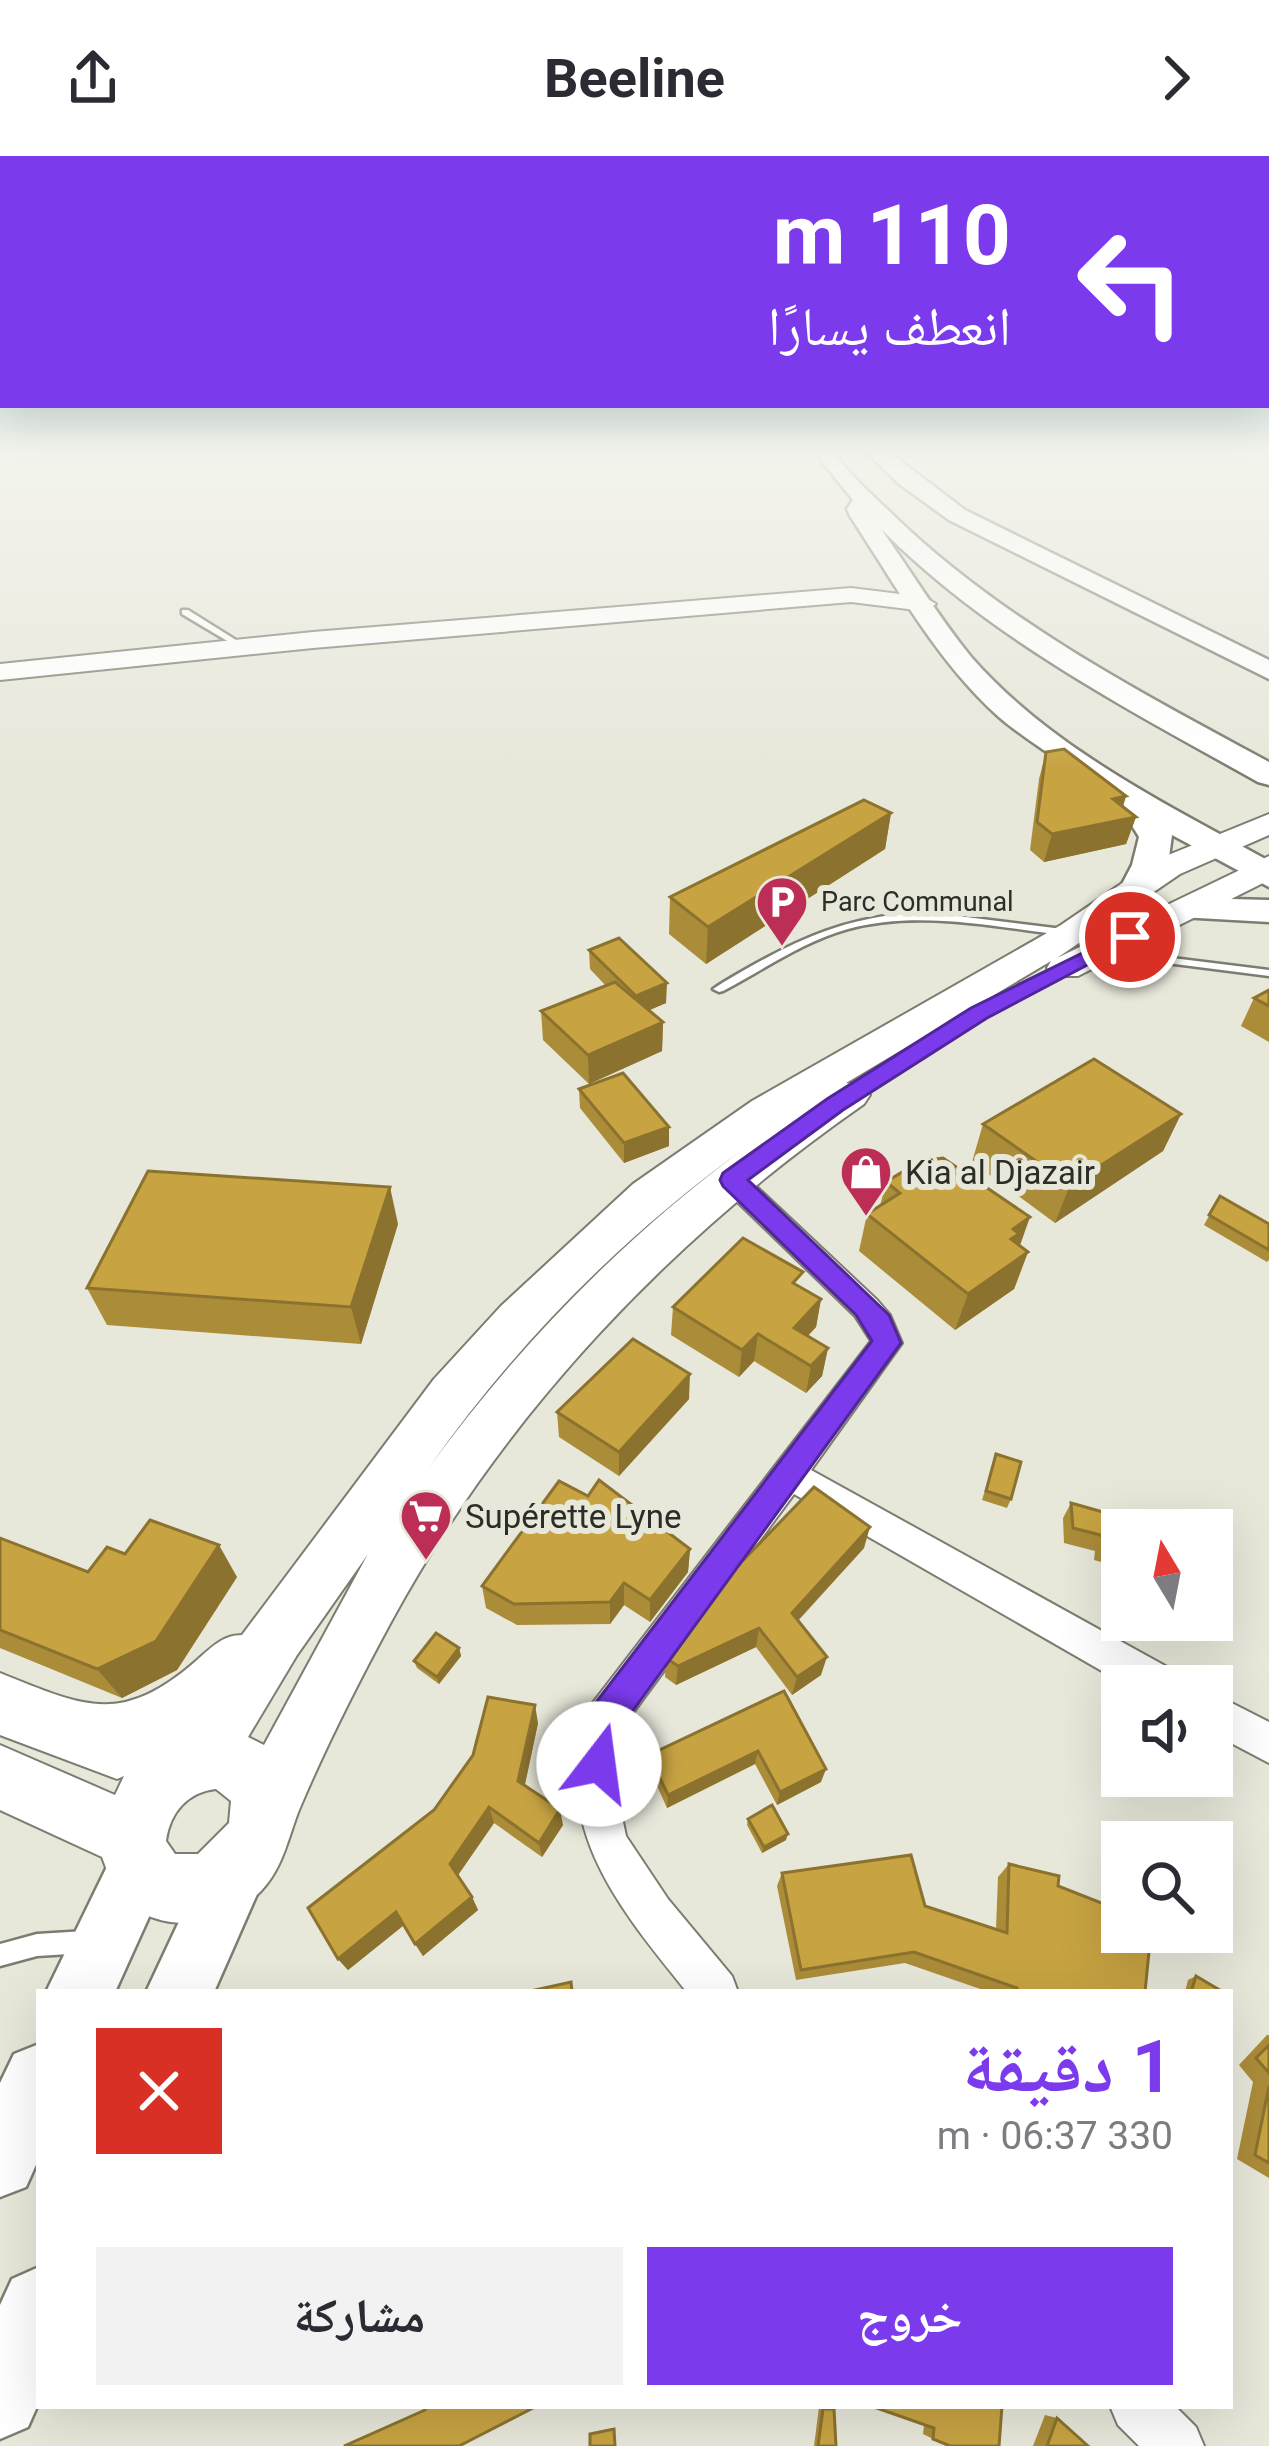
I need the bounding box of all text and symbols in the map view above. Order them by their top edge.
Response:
icon: share [60,45,126,111]
icon: forward [1143,45,1209,111]
text: Beeline [544,47,725,110]
text: 110 m [773,186,1011,285]
icon: left [1053,204,1209,360]
text: انعطف يسارًا [768,295,1011,358]
parking icon: Parc Communal [754,874,810,948]
place label: Parc Communal [821,886,1014,918]
pin [1079,886,1181,988]
icon: arrive [1097,904,1163,970]
shop icon: Kia al Djazair [838,1144,894,1218]
place label: Kia al Djazair [905,1153,1095,1192]
supermarket icon: Supérette Lyne [398,1488,454,1562]
place label: Supérette Lyne [465,1497,681,1536]
north arrow [1101,1509,1233,1641]
map controls [1101,1509,1233,1953]
button: sound [1101,1665,1233,1797]
position arrow [536,1701,662,1827]
button: search [1101,1821,1233,1953]
text: 1 دقيقة [963,2025,1173,2110]
button: close [96,2028,222,2154]
text: 330 m · 06:37 [937,2113,1173,2159]
button: مشاركة [96,2247,623,2385]
button: خروج [647,2247,1173,2385]

